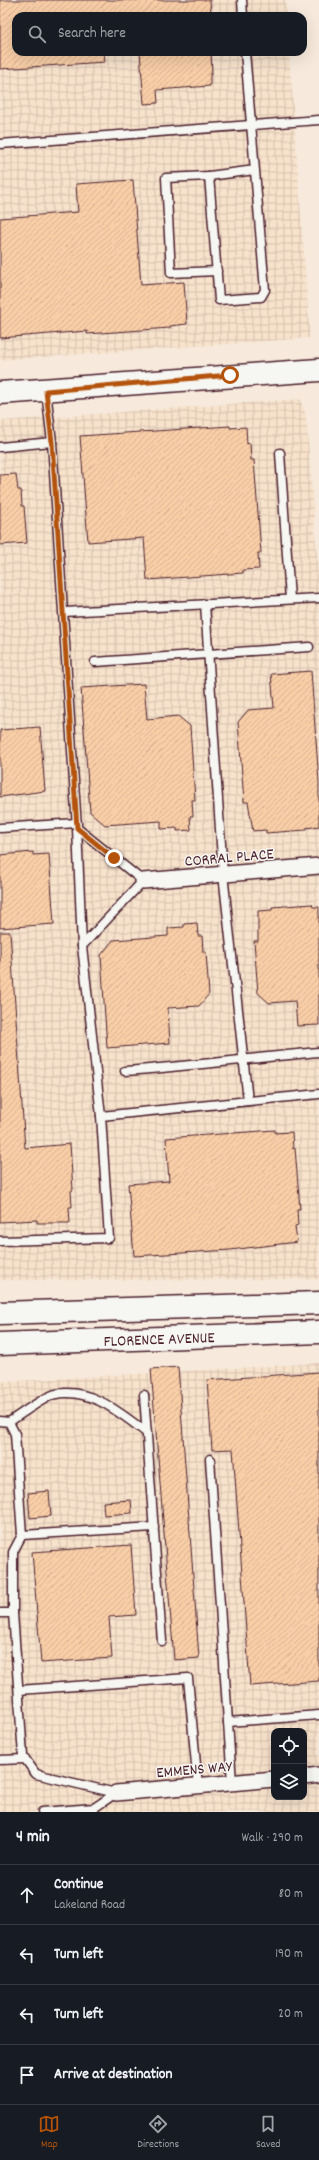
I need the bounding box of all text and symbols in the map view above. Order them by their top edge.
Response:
search box [12,12,307,56]
icon: search [26,23,48,45]
text: Search here [58,23,126,45]
route start [221,366,239,384]
street label: CORRAL PLACE [184,843,275,874]
route end [105,849,123,867]
street label: FLORENCE AVENUE [103,1327,216,1354]
map controls [271,1728,307,1800]
button: locate [271,1728,307,1764]
street label: EMMENS WAY [156,1756,234,1785]
button: layers [271,1764,307,1800]
text: 4 min [16,1826,50,1850]
text: Walk · 290 m [241,1829,303,1848]
text: Continue [54,1874,103,1896]
icon: ahead [16,1884,38,1906]
text: 80 m [279,1885,303,1904]
text: Lakeland Road [54,1896,125,1915]
icon: left [16,1944,38,1966]
text: Turn left [54,1944,103,1966]
text: 190 m [275,1945,303,1964]
icon: left [16,2004,38,2026]
text: Turn left [54,2004,103,2026]
text: 20 m [278,2005,303,2024]
icon: arrive [16,2064,38,2086]
text: Arrive at destination [54,2064,172,2086]
tab: Map [38,2113,60,2153]
tab: Directions [137,2113,179,2153]
tab: Saved [256,2113,281,2153]

